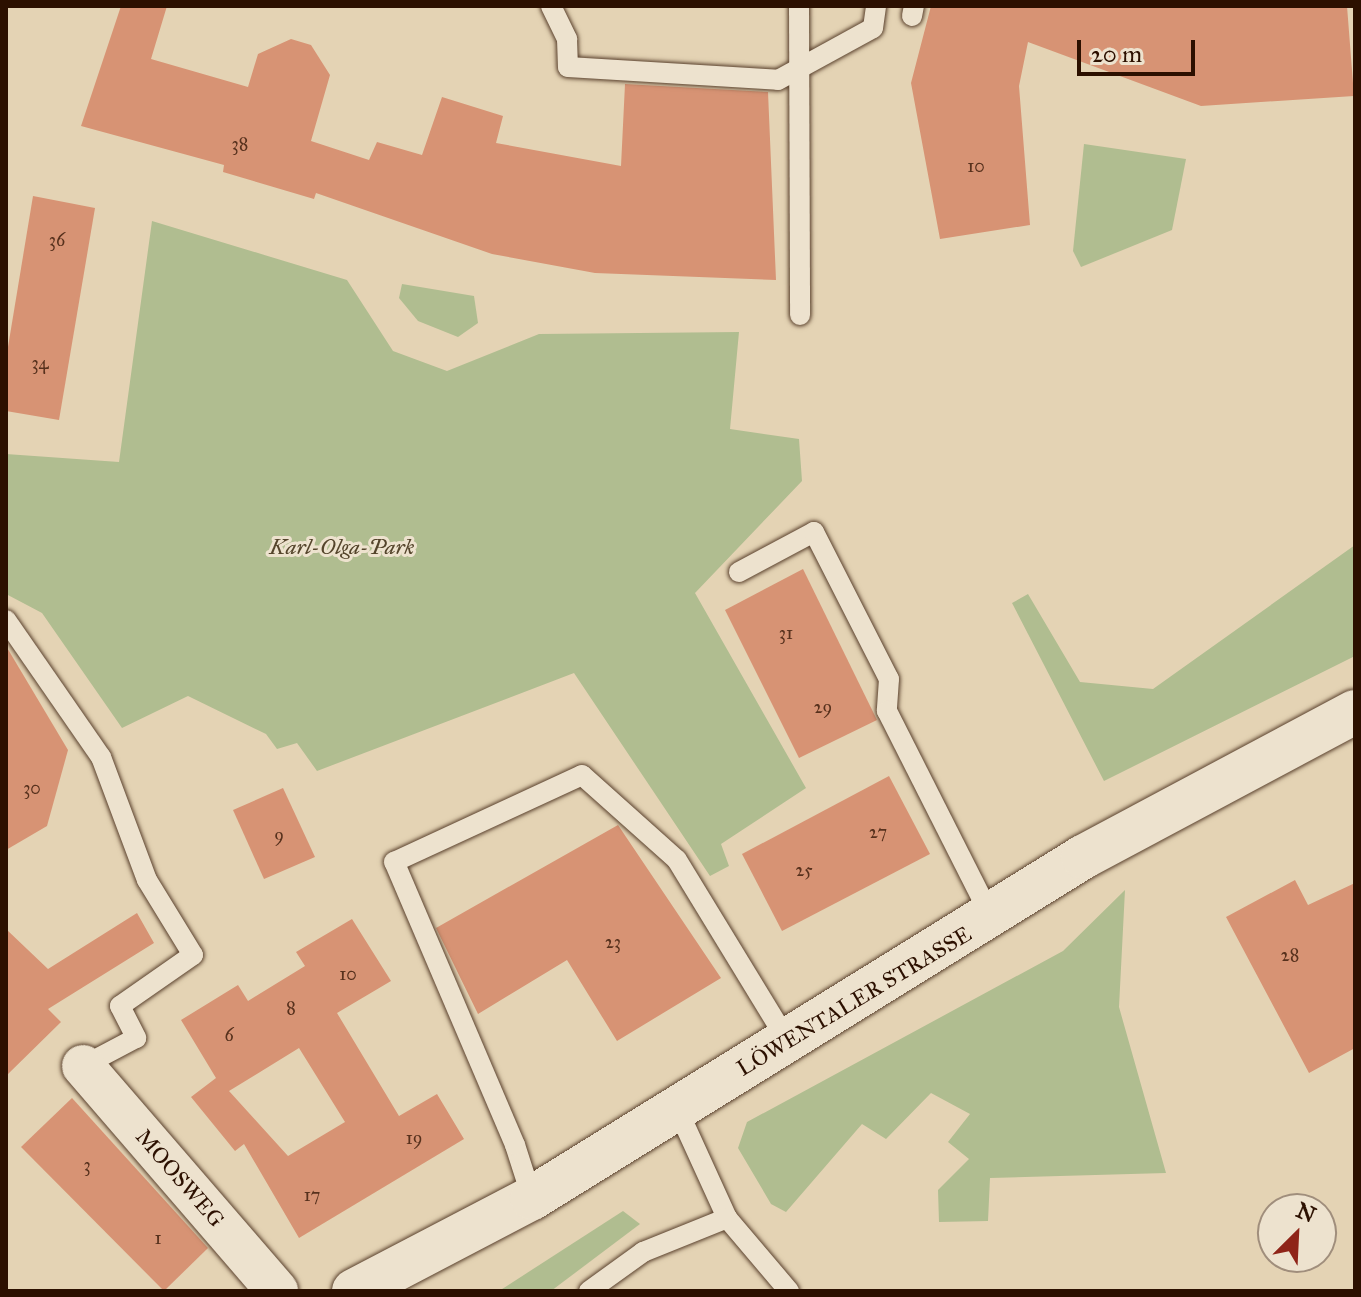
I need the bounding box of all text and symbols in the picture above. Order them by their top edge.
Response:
scale bar [1081,24,1199,74]
text: 20 m [1091,39,1142,69]
house number: 38 [232,133,248,155]
house number: 10 [967,155,985,177]
house number: 36 [49,229,65,251]
house number: 34 [31,352,49,374]
park label: Karl-Olga-Park [270,534,414,560]
house number: 31 [779,622,793,644]
house number: 29 [814,696,832,718]
house number: 30 [23,777,41,799]
house number: 27 [869,821,887,843]
house number: 9 [274,824,284,846]
house number: 25 [795,859,813,881]
street label: LÖWENTALER STRASSE [732,920,976,1082]
house number: 23 [605,931,621,953]
house number: 28 [1281,944,1299,966]
house number: 10 [339,963,357,985]
house number: 8 [286,997,296,1019]
house number: 6 [224,1024,234,1046]
street label: MOOSWEG [130,1124,230,1232]
house number: 19 [406,1127,422,1149]
house number: 3 [83,1154,91,1176]
house number: 17 [304,1184,320,1206]
north arrow [1257,1193,1337,1273]
text: N [1292,1196,1320,1229]
house number: 1 [154,1227,162,1249]

